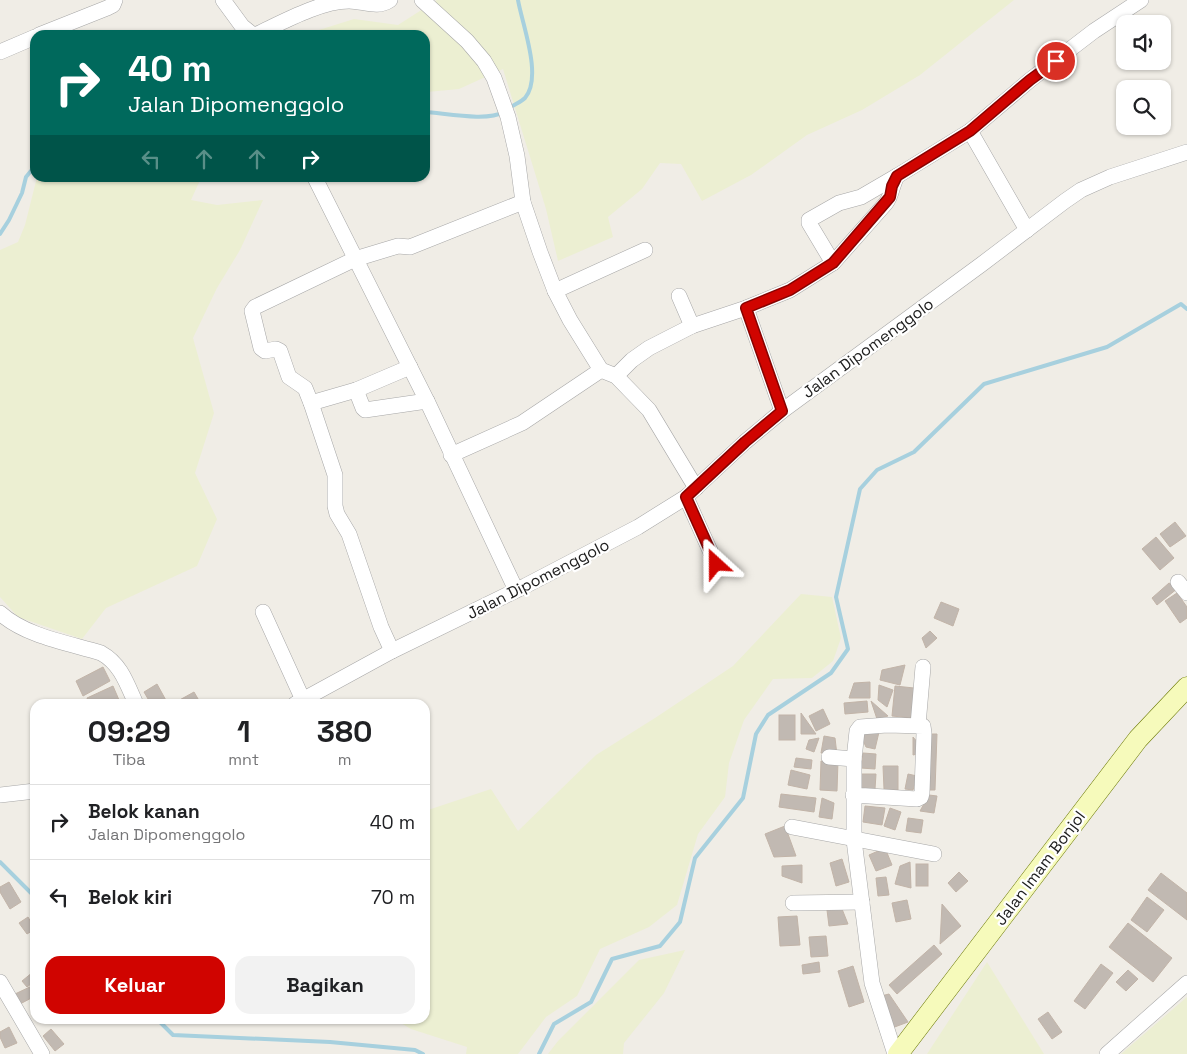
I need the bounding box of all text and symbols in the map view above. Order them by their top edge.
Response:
map controls [1116,15,1171,135]
button: sound [1116,15,1171,70]
pin [1035,40,1077,82]
text: 40 m [128,47,212,91]
icon: arrive [1042,47,1070,75]
icon: right [45,50,110,115]
button: search [1116,80,1171,135]
text: Jalan Dipomenggolo [128,90,344,118]
icon: left [137,145,165,173]
icon: ahead [190,145,218,173]
icon: ahead [243,145,271,173]
icon: right [296,145,324,173]
street label: Jalan Dipomenggolo [798,293,938,403]
street label: Jalan Dipomenggolo [463,534,613,624]
position arrow [689,537,741,589]
text: 09:29 [88,712,171,751]
text: 1 [237,712,251,751]
text: 380 [317,712,372,751]
text: Tiba [113,749,146,770]
text: mnt [228,749,259,770]
text: m [338,749,351,770]
text: Belok kanan [88,799,200,824]
street label: Jalan Imam Bonjol [990,807,1090,929]
icon: right [45,808,73,836]
text: 40 m [370,810,415,835]
text: Jalan Dipomenggolo [88,824,245,845]
icon: left [45,883,73,911]
text: Belok kiri [88,885,172,910]
text: 70 m [371,885,415,910]
button: Keluar [45,956,225,1014]
button: Bagikan [235,956,415,1014]

